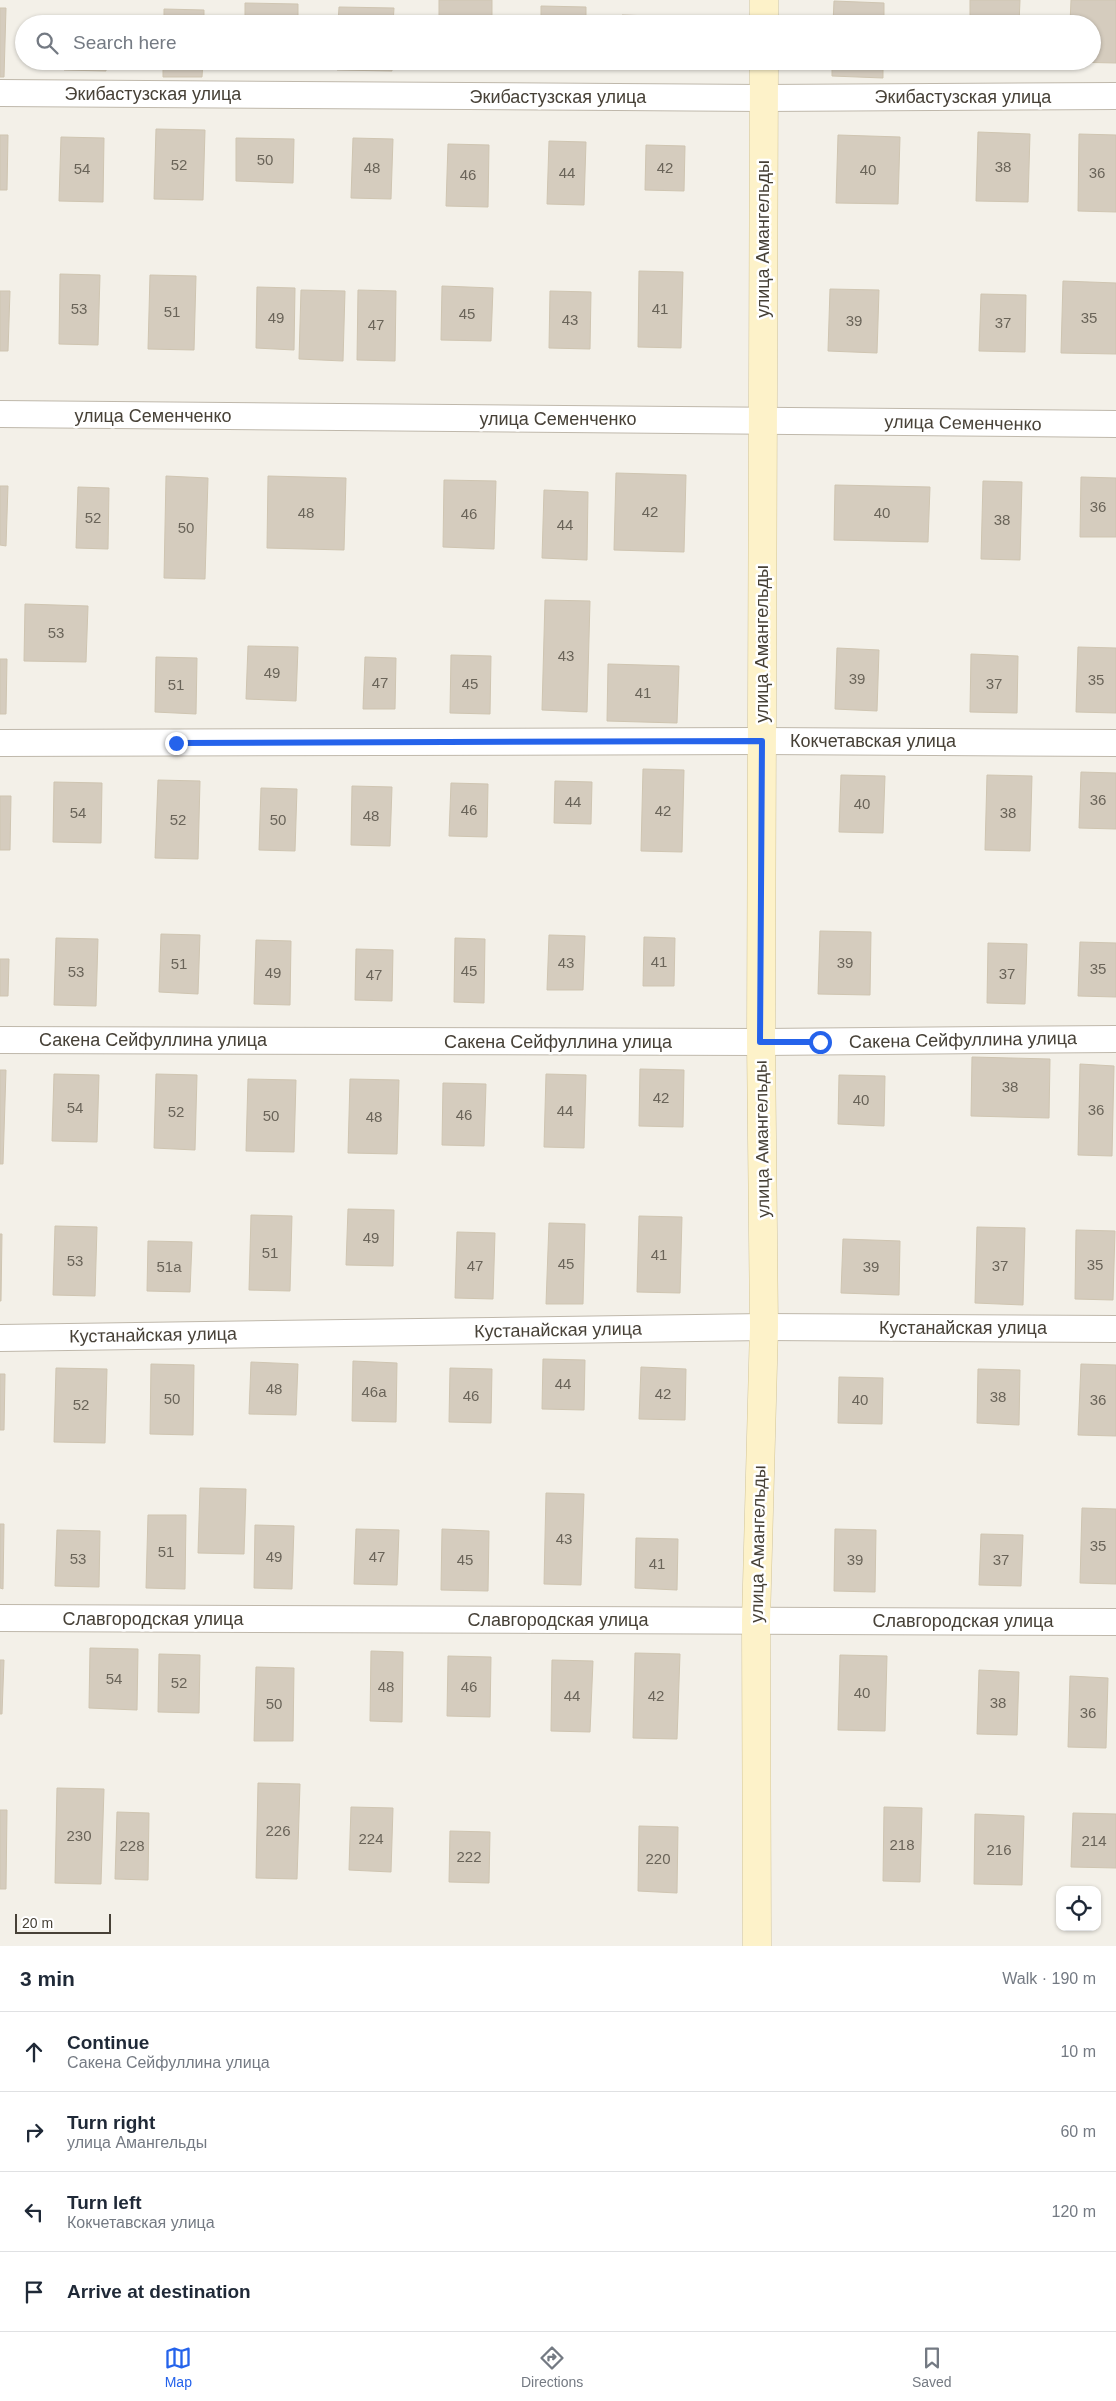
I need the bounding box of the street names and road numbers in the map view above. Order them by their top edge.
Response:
street label: Экибастузская улица [65,84,242,104]
street label: Экибастузская улица [470,87,647,107]
street label: Экибастузская улица [875,87,1052,107]
street label: улица Амангельды [753,160,773,318]
street label: улица Семенченко [74,406,232,426]
street label: улица Семенченко [479,409,637,429]
street label: улица Семенченко [884,412,1042,434]
street label: улица Амангельды [752,565,772,723]
street label: Кокчетавская улица [790,731,957,751]
street label: Сакена Сейфуллина улица [849,1028,1078,1052]
street label: Сакена Сейфуллина улица [39,1030,268,1050]
street label: Сакена Сейфуллина улица [444,1032,673,1052]
street label: улица Амангельды [751,1060,773,1218]
street label: Кустанайская улица [879,1318,1048,1338]
street label: Кустанайская улица [474,1319,643,1341]
street label: Кустанайская улица [69,1324,238,1346]
street label: улица Амангельды [747,1465,769,1623]
street label: Славгородская улица [63,1609,244,1629]
street label: Славгородская улица [468,1610,649,1630]
street label: Славгородская улица [873,1611,1054,1631]

